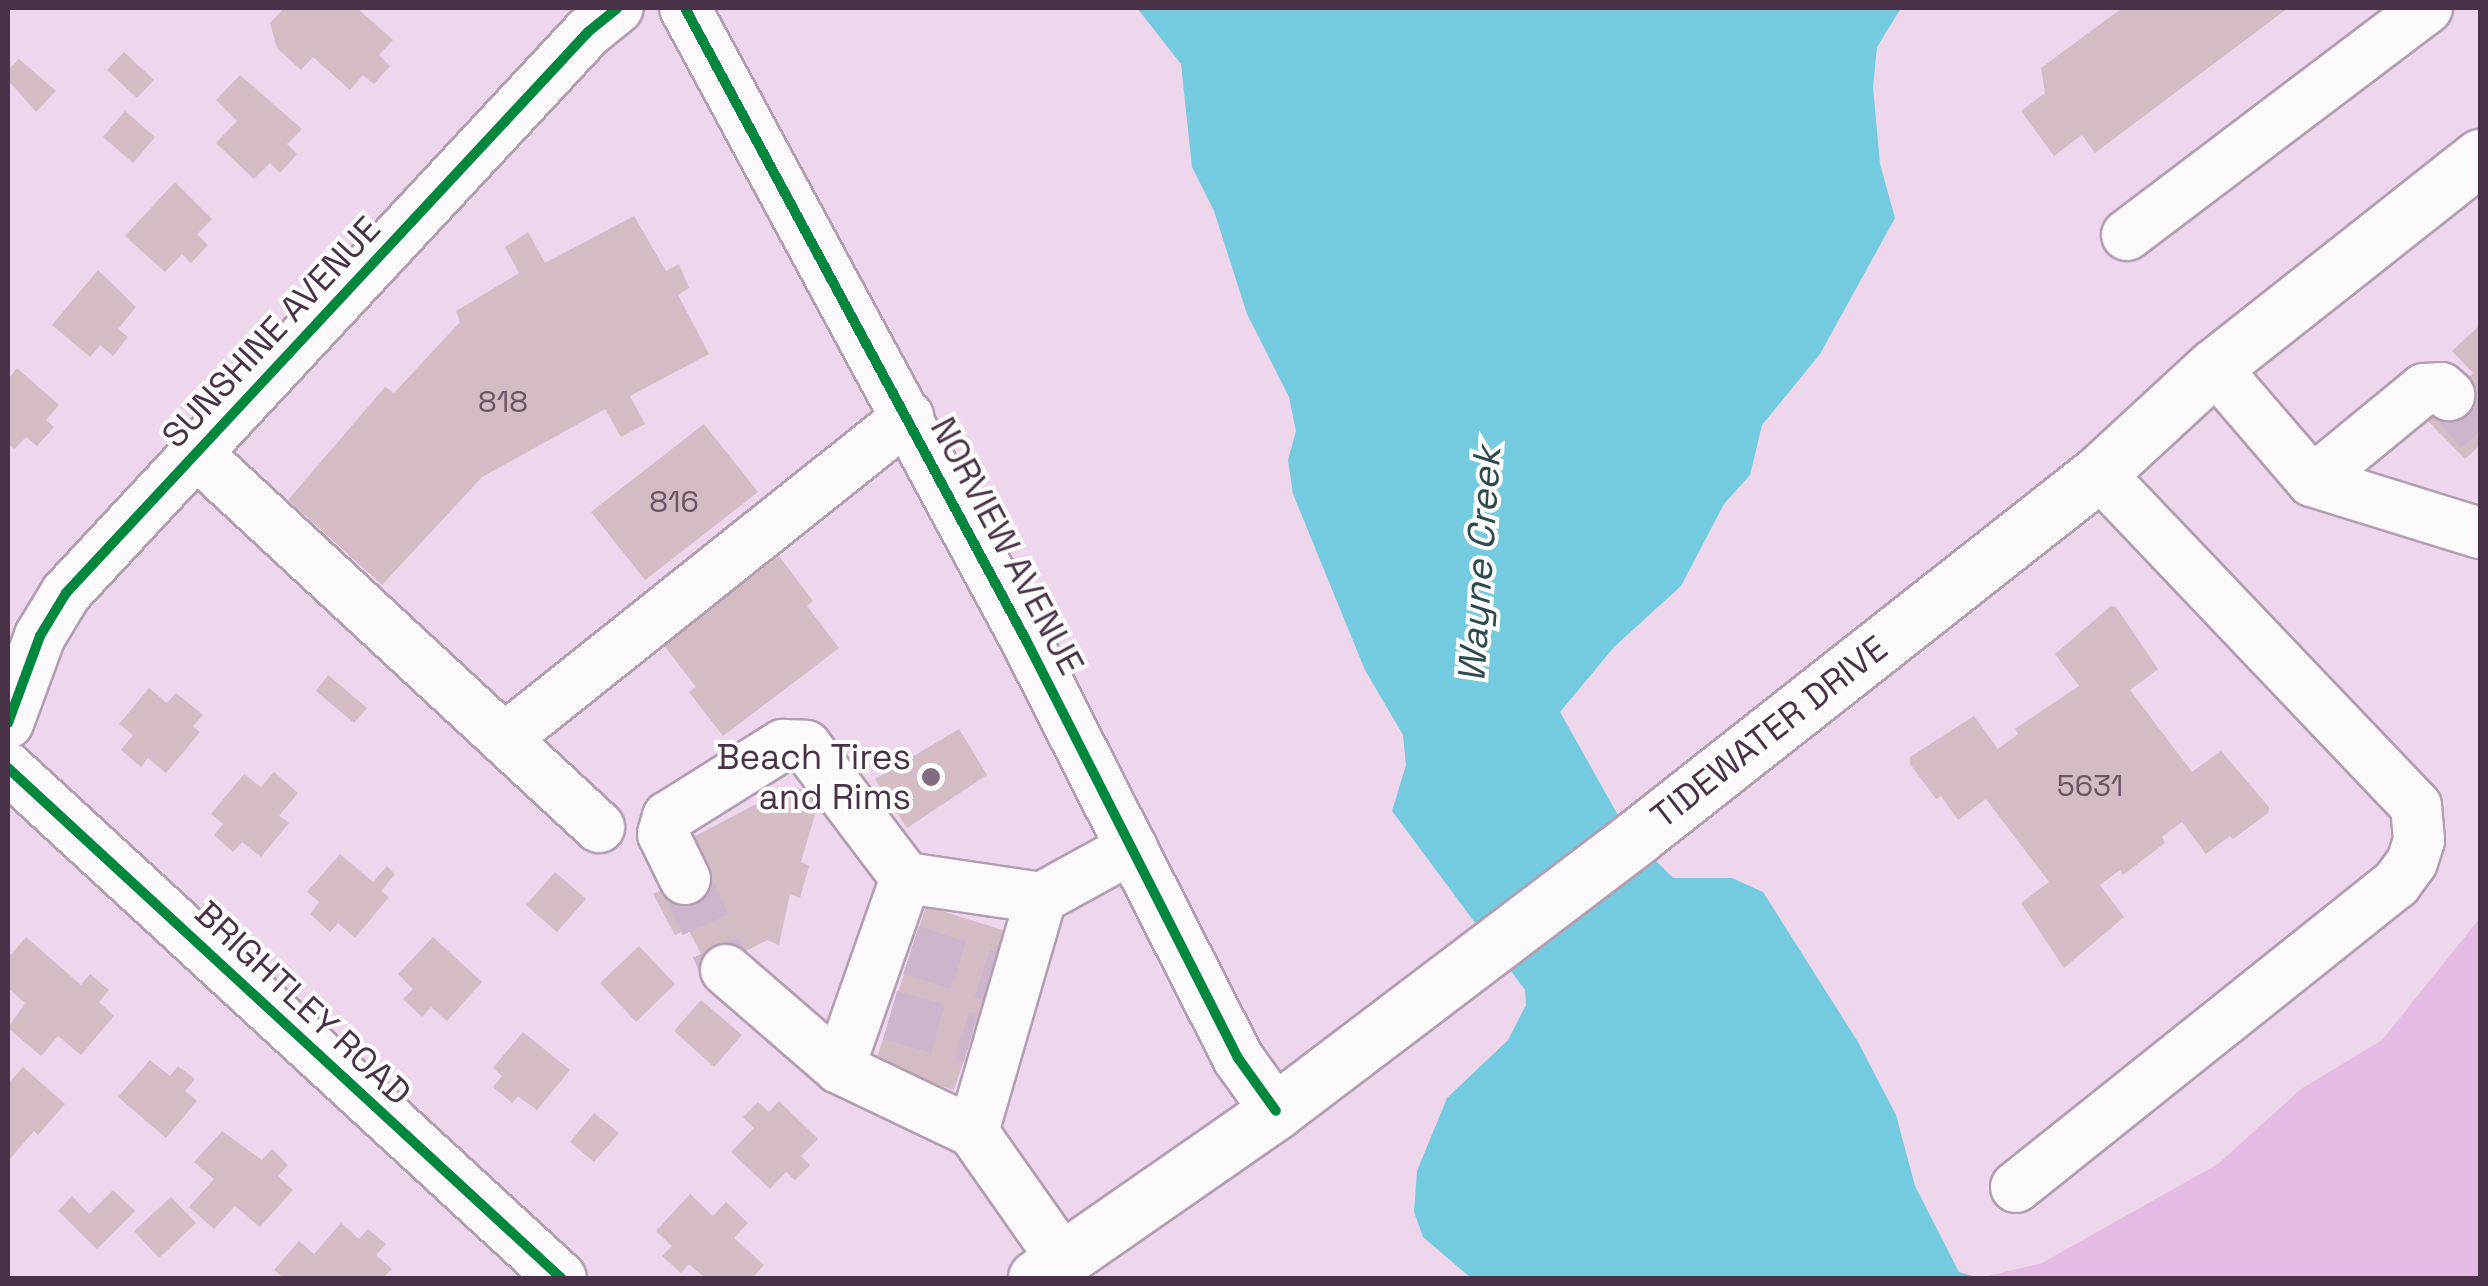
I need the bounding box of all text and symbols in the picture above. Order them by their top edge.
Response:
street label: SUNSHINE AVENUE [153,208,389,456]
house number: 818 [478,384,528,420]
street label: NORVIEW AVENUE [921,410,1093,682]
water label: Wayne Creek [1449,445,1511,685]
house number: 816 [649,484,699,520]
street label: TIDEWATER DRIVE [1643,627,1895,837]
place label: Beach Tires and Rims [716,736,911,818]
marker: Beach Tires and Rims [920,766,942,788]
house number: 5631 [2057,768,2123,804]
street label: BRIGHTLEY ROAD [186,892,420,1114]

